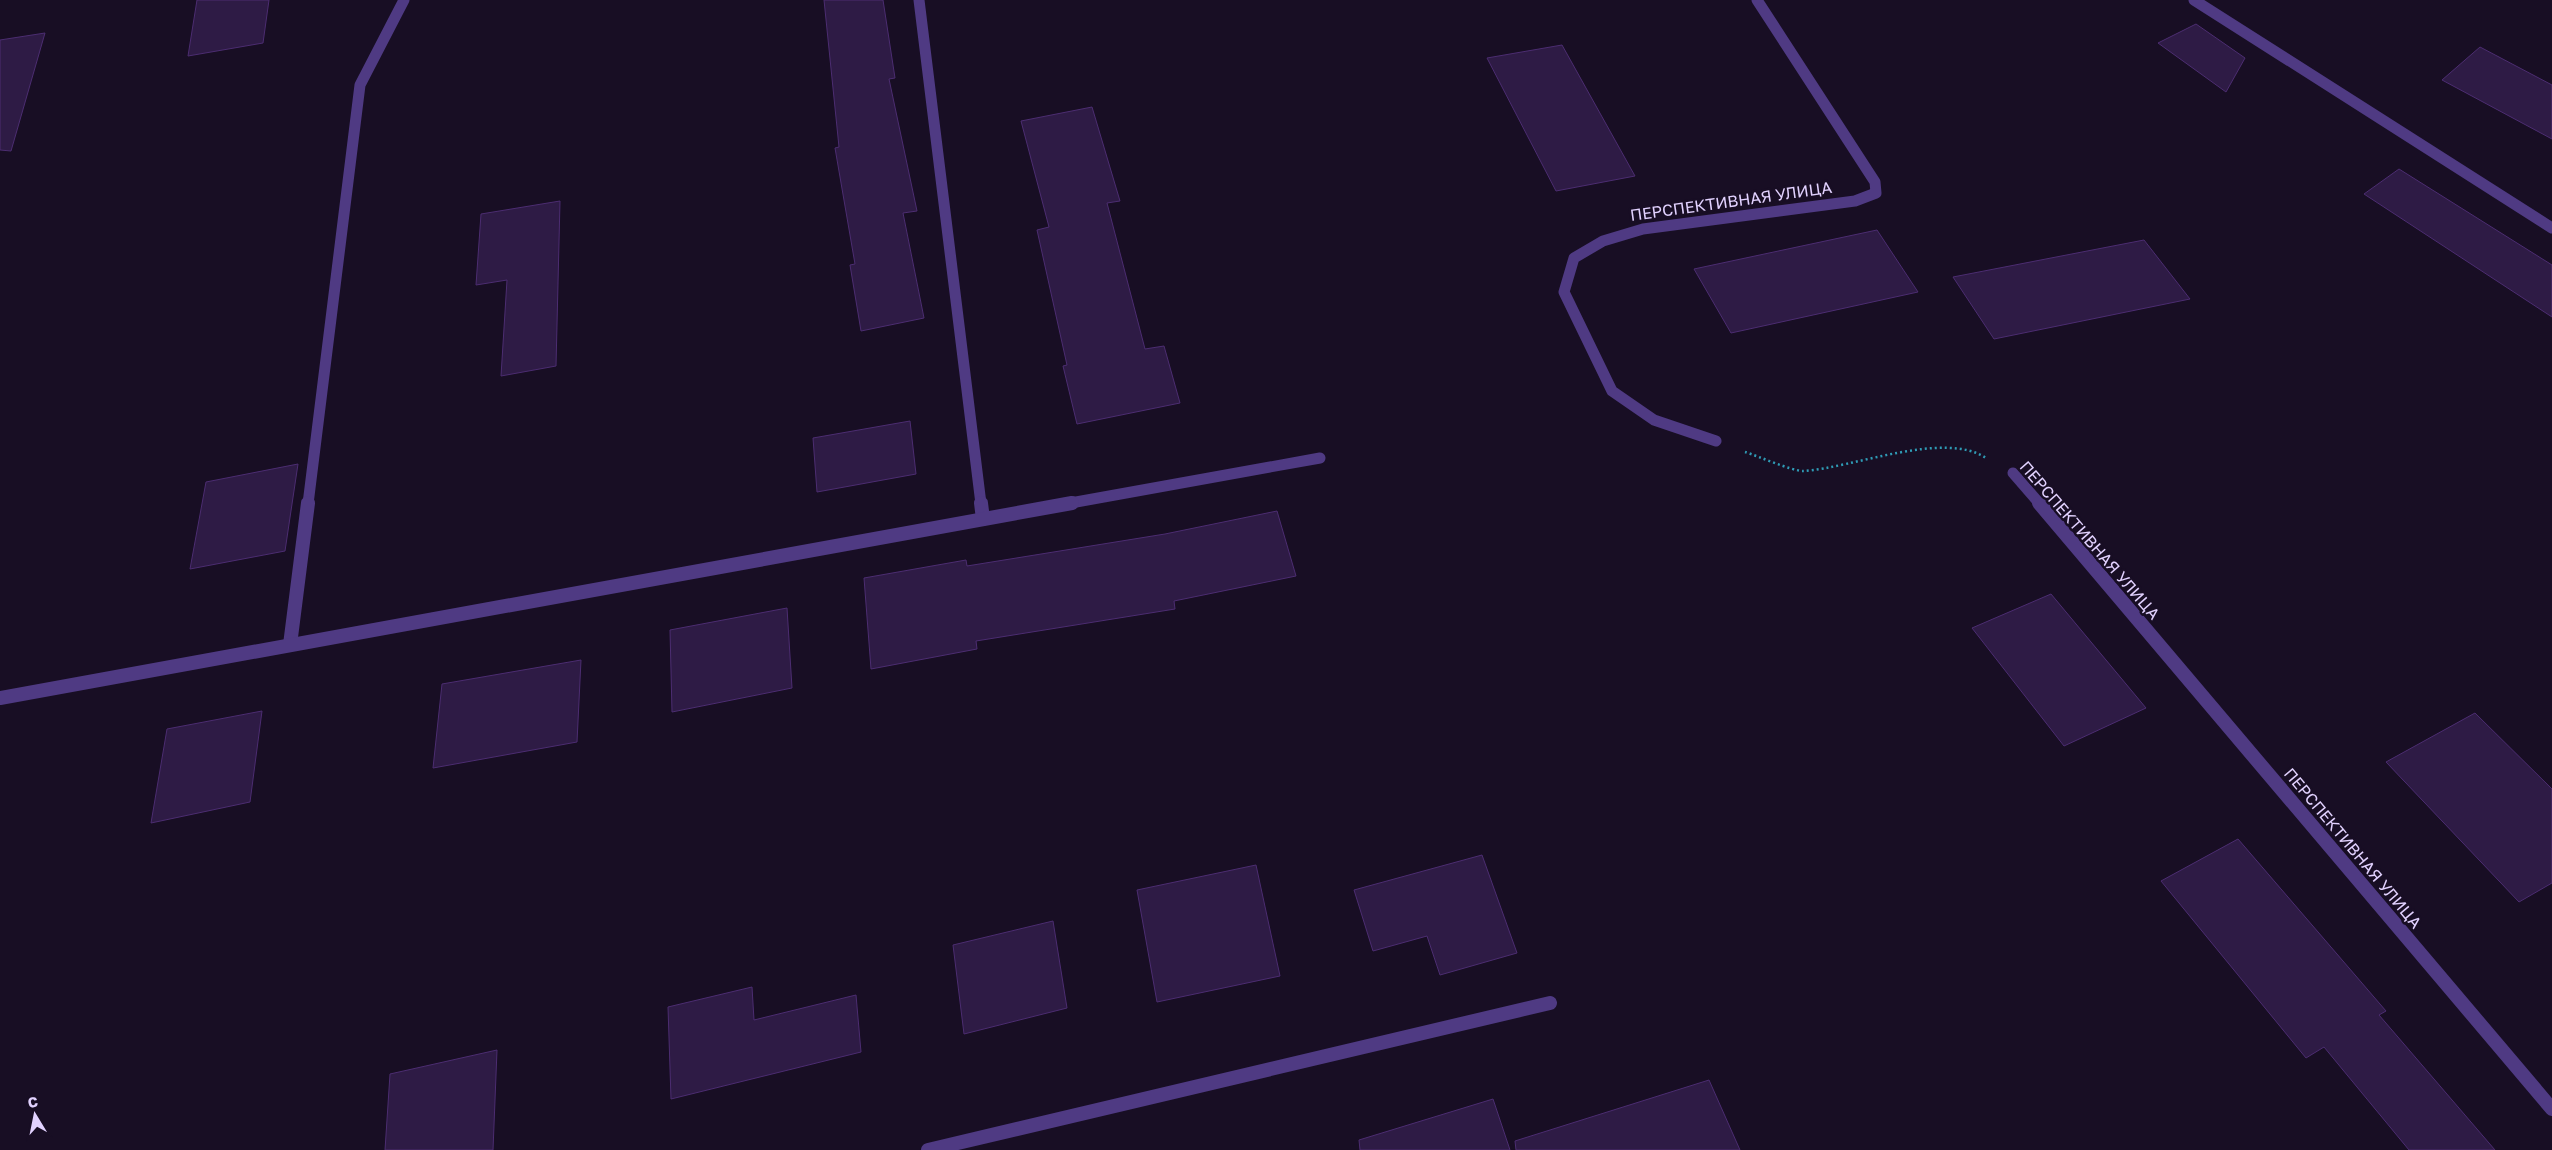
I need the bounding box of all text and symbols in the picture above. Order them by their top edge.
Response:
street label: ПЕРСПЕКТИВНАЯ УЛИЦА [1629,177,1833,225]
street label: ПЕРСПЕКТИВНАЯ УЛИЦА [2016,457,2164,624]
street label: ПЕРСПЕКТИВНАЯ УЛИЦА [2280,764,2426,933]
north arrow [10,1090,60,1140]
text: С [26,1092,39,1111]

